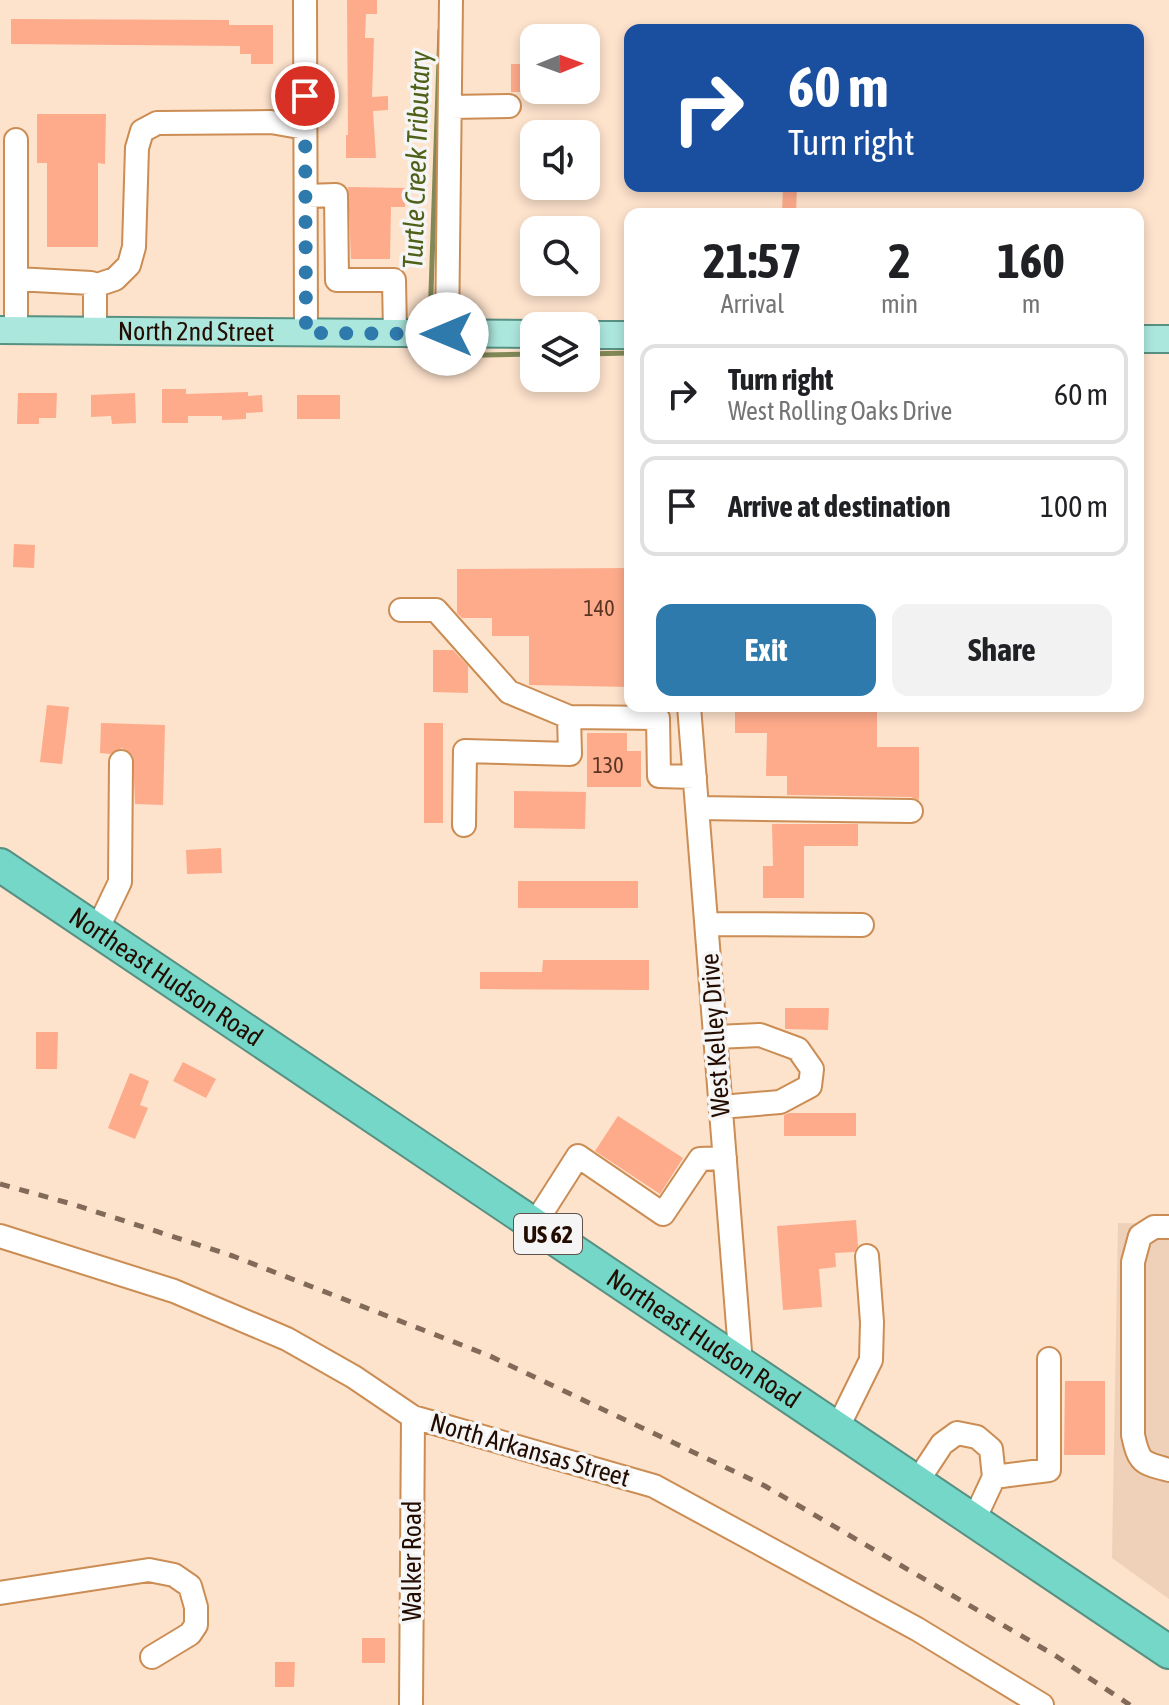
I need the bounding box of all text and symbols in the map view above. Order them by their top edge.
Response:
north arrow [520,24,600,104]
map controls [520,24,600,392]
water label: Turtle Creek Tributary [396,50,436,269]
text: 60 m [788,55,889,119]
icon: right [656,56,760,160]
pin [271,62,339,130]
icon: arrive [283,74,327,118]
button: sound [520,120,600,200]
text: Turn right [788,121,915,163]
button: search [520,216,600,296]
text: 21:57 [703,233,802,288]
text: 2 [888,233,911,288]
text: 160 [997,233,1065,288]
text: Arrival [721,289,784,319]
text: min [881,289,918,319]
text: m [1022,289,1040,319]
position arrow [405,292,489,376]
button: layers [520,312,600,392]
street label: North 2nd Street [118,316,274,347]
text: Turn right [728,362,834,396]
icon: right [660,372,704,416]
text: 60 m [1054,377,1108,411]
text: West Rolling Oaks Drive [728,396,952,426]
icon: arrive [660,484,704,528]
text: Arrive at destination [728,489,950,523]
text: 100 m [1040,489,1108,523]
house number: 140 [583,595,615,621]
button: Exit [656,604,876,696]
button: Share [892,604,1112,696]
house number: 130 [592,752,624,778]
street label: Northeast Hudson Road [64,901,268,1052]
street label: West Kelley Drive [694,952,736,1118]
road number: US 62 [514,1214,582,1254]
street label: Northeast Hudson Road [601,1263,806,1414]
street label: North Arkansas Street [427,1407,633,1493]
street label: Walker Road [397,1501,427,1621]

